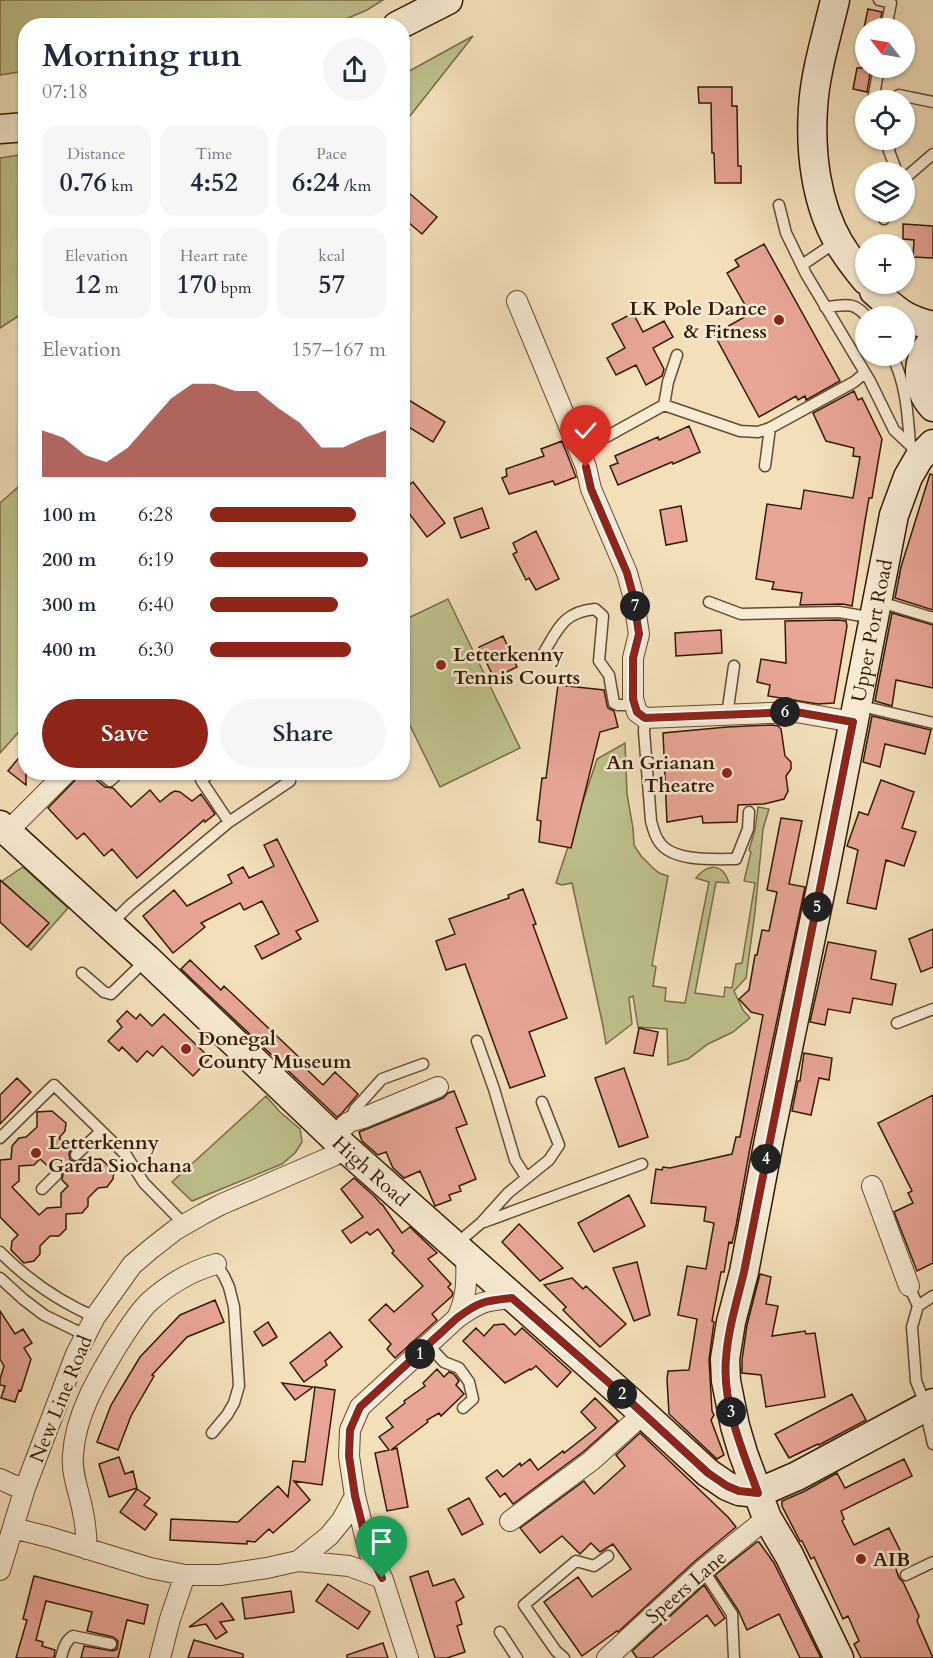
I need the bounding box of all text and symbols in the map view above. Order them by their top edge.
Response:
north arrow [855,18,915,78]
map controls [855,18,915,366]
text: Morning run [42,33,242,78]
button: share [323,38,386,101]
text: 07:18 [42,78,88,105]
button: locate [855,90,915,150]
text: Distance [67,143,126,165]
text: Time [195,143,233,165]
text: Pace [316,143,347,165]
button: layers [855,162,915,222]
text: 0.76 [59,165,107,200]
text: 4:52 [190,165,238,200]
text: 6:24 [292,165,340,200]
text: km [107,175,133,197]
text: /km [340,175,371,197]
button: + [855,234,915,294]
text: Elevation [65,245,128,267]
text: Heart rate [180,245,248,267]
text: kcal [318,245,345,267]
text: 12 [74,267,101,302]
text: 170 [177,267,217,302]
text: 57 [318,267,345,302]
text: m [101,277,119,299]
text: bpm [217,277,251,299]
place label: LK Pole Dance & Fitness [629,295,767,345]
button: − [855,306,915,366]
marker: LK Pole Dance & Fitness [772,313,786,327]
text: Elevation [42,336,121,363]
text: 157–167 m [291,336,386,363]
pin [560,405,611,467]
icon: check [569,414,602,447]
text: 100 m [42,501,97,528]
text: 6:28 [138,501,174,528]
text: 200 m [42,546,97,573]
text: 6:19 [138,546,174,573]
street label: Upper Port Road [844,557,899,704]
text: 300 m [42,591,97,618]
text: 6:40 [138,591,174,618]
pin: 7 [620,591,650,621]
text: 7 [631,595,639,617]
text: 400 m [42,636,97,663]
text: 6:30 [138,636,174,663]
place label: Letterkenny Tennis Courts [453,641,580,691]
marker: Letterkenny Tennis Courts [434,658,448,672]
pin: 6 [770,697,800,727]
button: Save [42,699,208,768]
button: Share [220,699,386,768]
text: 6 [781,701,789,723]
place label: An Grianan Theatre [606,749,715,799]
marker: An Grianan Theatre [720,766,734,780]
pin: 5 [802,892,832,922]
text: 5 [813,896,821,918]
place label: Donegal County Museum [198,1025,352,1075]
marker: Donegal County Museum [179,1042,193,1056]
place label: Letterkenny Garda Siochana [48,1129,192,1179]
street label: High Road [327,1130,415,1212]
pin: 4 [751,1144,781,1174]
marker: Letterkenny Garda Siochana [29,1146,43,1160]
text: 4 [762,1148,770,1170]
street label: New Line Road [23,1331,99,1467]
pin: 1 [405,1339,435,1369]
text: 1 [416,1343,424,1365]
pin: 2 [607,1379,637,1409]
text: 2 [618,1383,626,1405]
pin: 3 [716,1397,746,1427]
text: 3 [727,1401,735,1423]
pin [356,1516,407,1578]
icon: arrive [365,1525,398,1558]
street label: Speers Lane [640,1544,732,1630]
place label: AIB [873,1546,910,1573]
marker: AIB [854,1552,868,1566]

